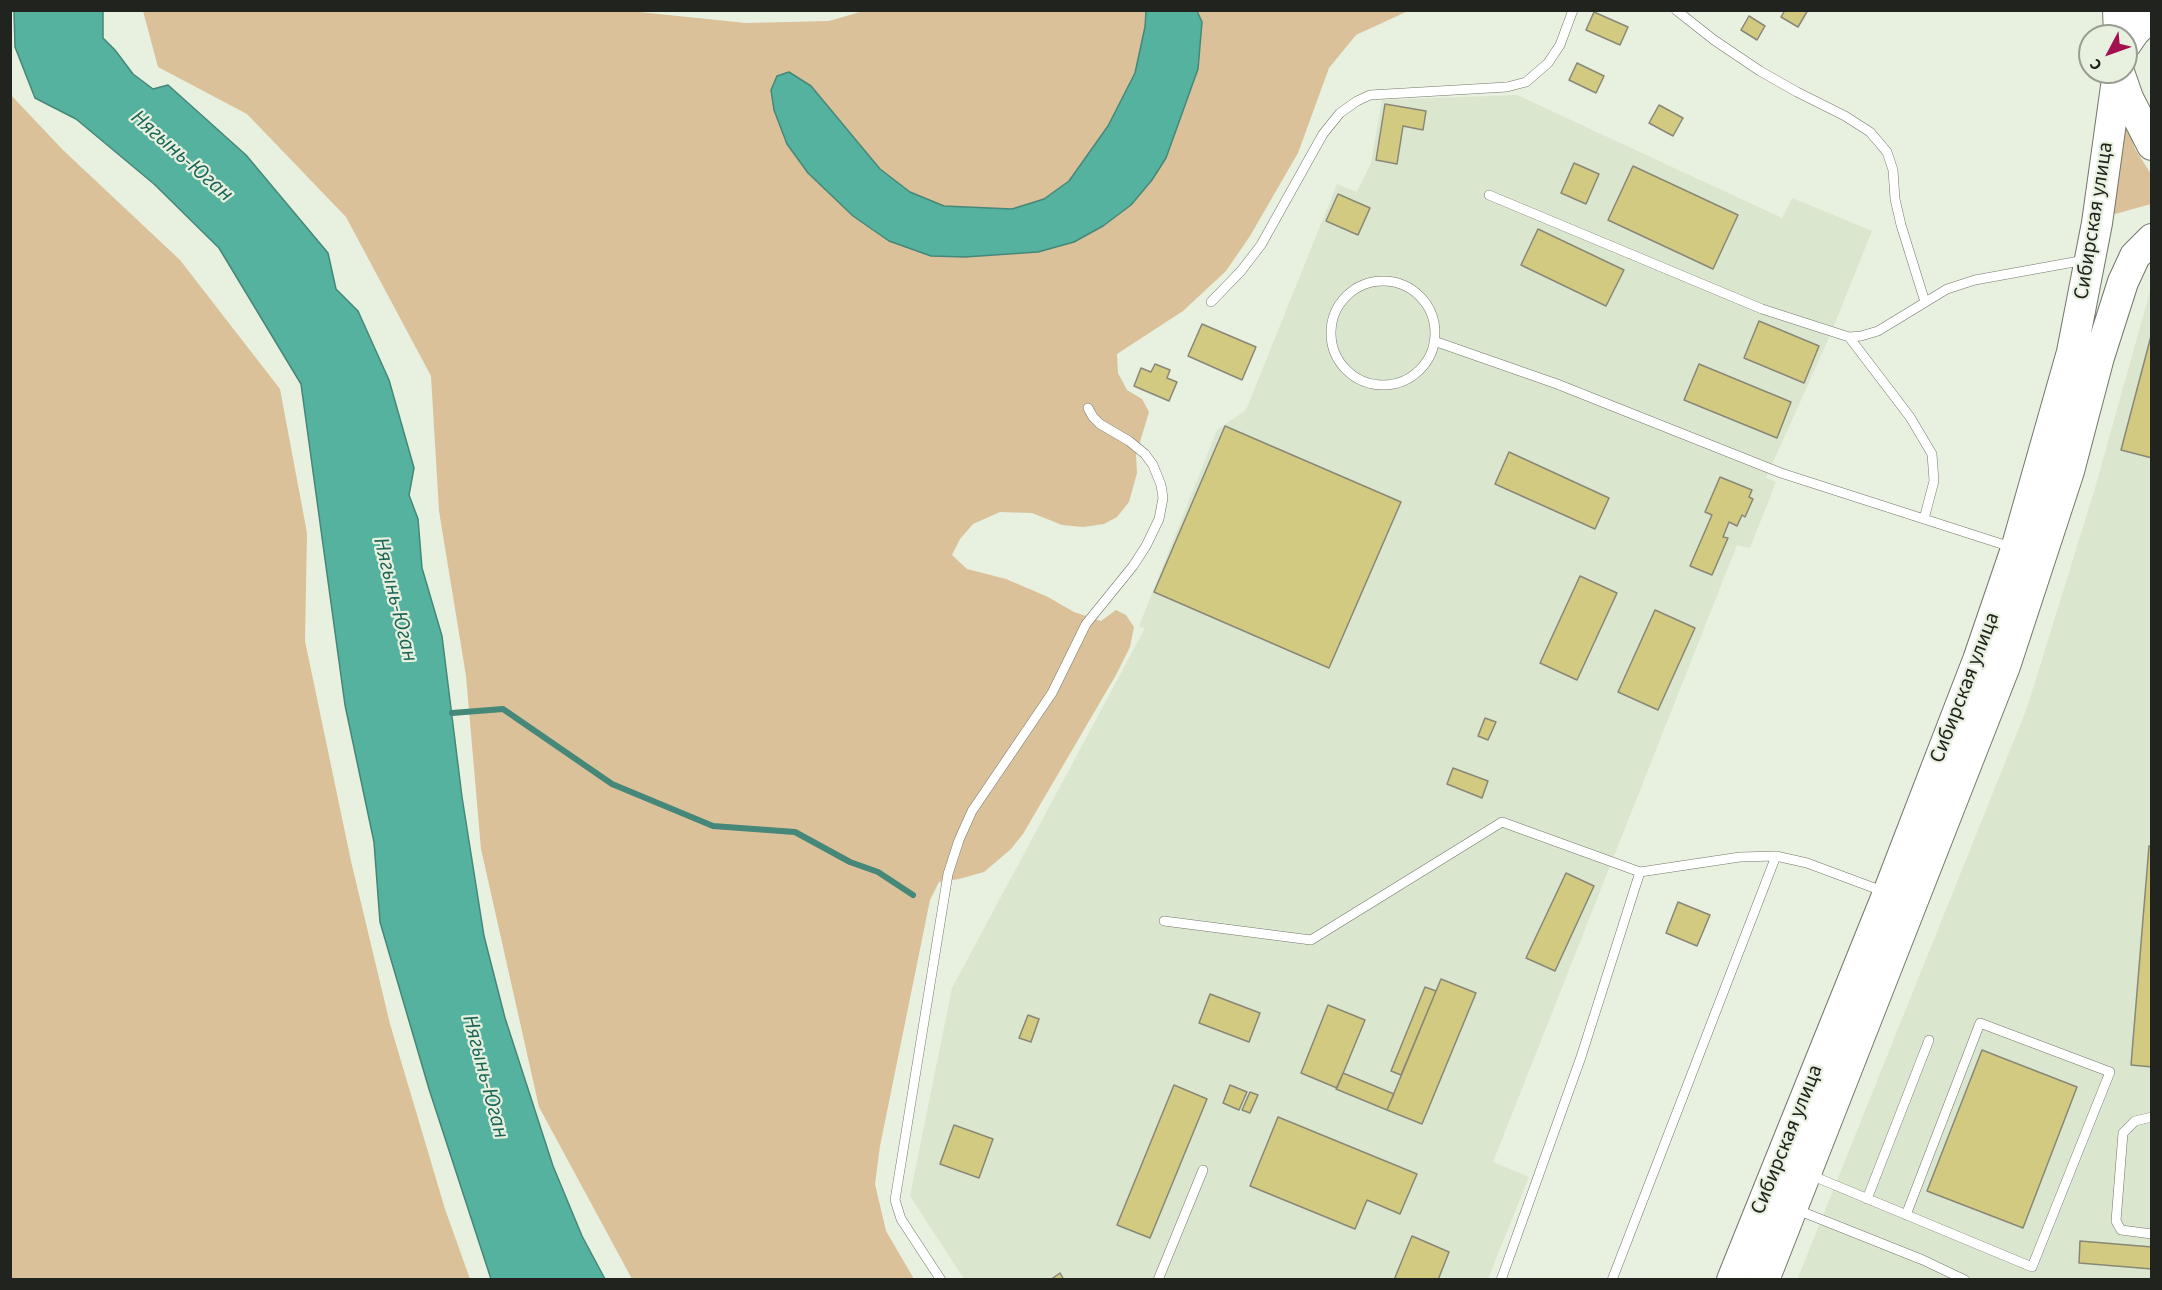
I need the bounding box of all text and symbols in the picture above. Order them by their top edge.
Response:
north arrow [2078,24,2138,84]
text: С [2085,54,2107,75]
water label: Нягынь-Юган [124,105,238,209]
street label: Сибирская улица [2070,140,2120,302]
water label: Нягынь-Юган [366,535,422,665]
street label: Сибирская улица [1926,609,2006,767]
water label: Нягынь-Юган [455,1012,513,1142]
street label: Сибирская улица [1746,1061,1830,1219]

